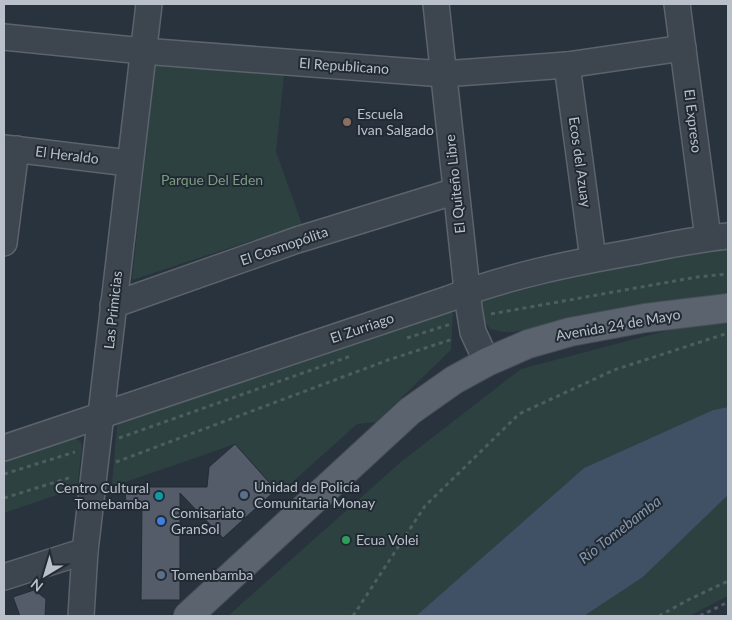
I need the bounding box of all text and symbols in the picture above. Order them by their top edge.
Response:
street label: El Republicano [298,54,390,77]
street label: El Expreso [681,88,706,154]
place label: Escuela Ivan Salgado [357,105,434,138]
marker: Escuela Ivan Salgado [341,116,353,128]
street label: Ecos del Azuay [566,116,595,209]
street label: El Quiteño Libre [441,134,468,234]
street label: El Heraldo [34,142,100,167]
park label: Parque Del Eden [161,171,263,188]
street label: El Cosmopólita [238,223,330,269]
street label: Las Primicias [100,270,125,350]
street label: Avenida 24 de Mayo [554,305,682,344]
street label: El Zurriago [328,309,396,346]
place label: Unidad de Policía Comunitaria Monay [254,478,376,511]
place label: Centro Cultural Tomebamba [55,479,149,512]
marker: Unidad de Policía Comunitaria Monay [238,489,250,501]
marker: Centro Cultural Tomebamba [153,490,165,502]
water label: Río Tomebamba [575,491,664,567]
place label: Comisariato GranSol [171,504,244,537]
marker: Comisariato GranSol [155,515,167,527]
place label: Ecua Volei [356,531,419,548]
marker: Ecua Volei [340,534,352,546]
north arrow [20,550,70,600]
place label: Tomenbamba [171,566,253,583]
marker: Tomenbamba [155,569,167,581]
text: N [27,576,46,596]

